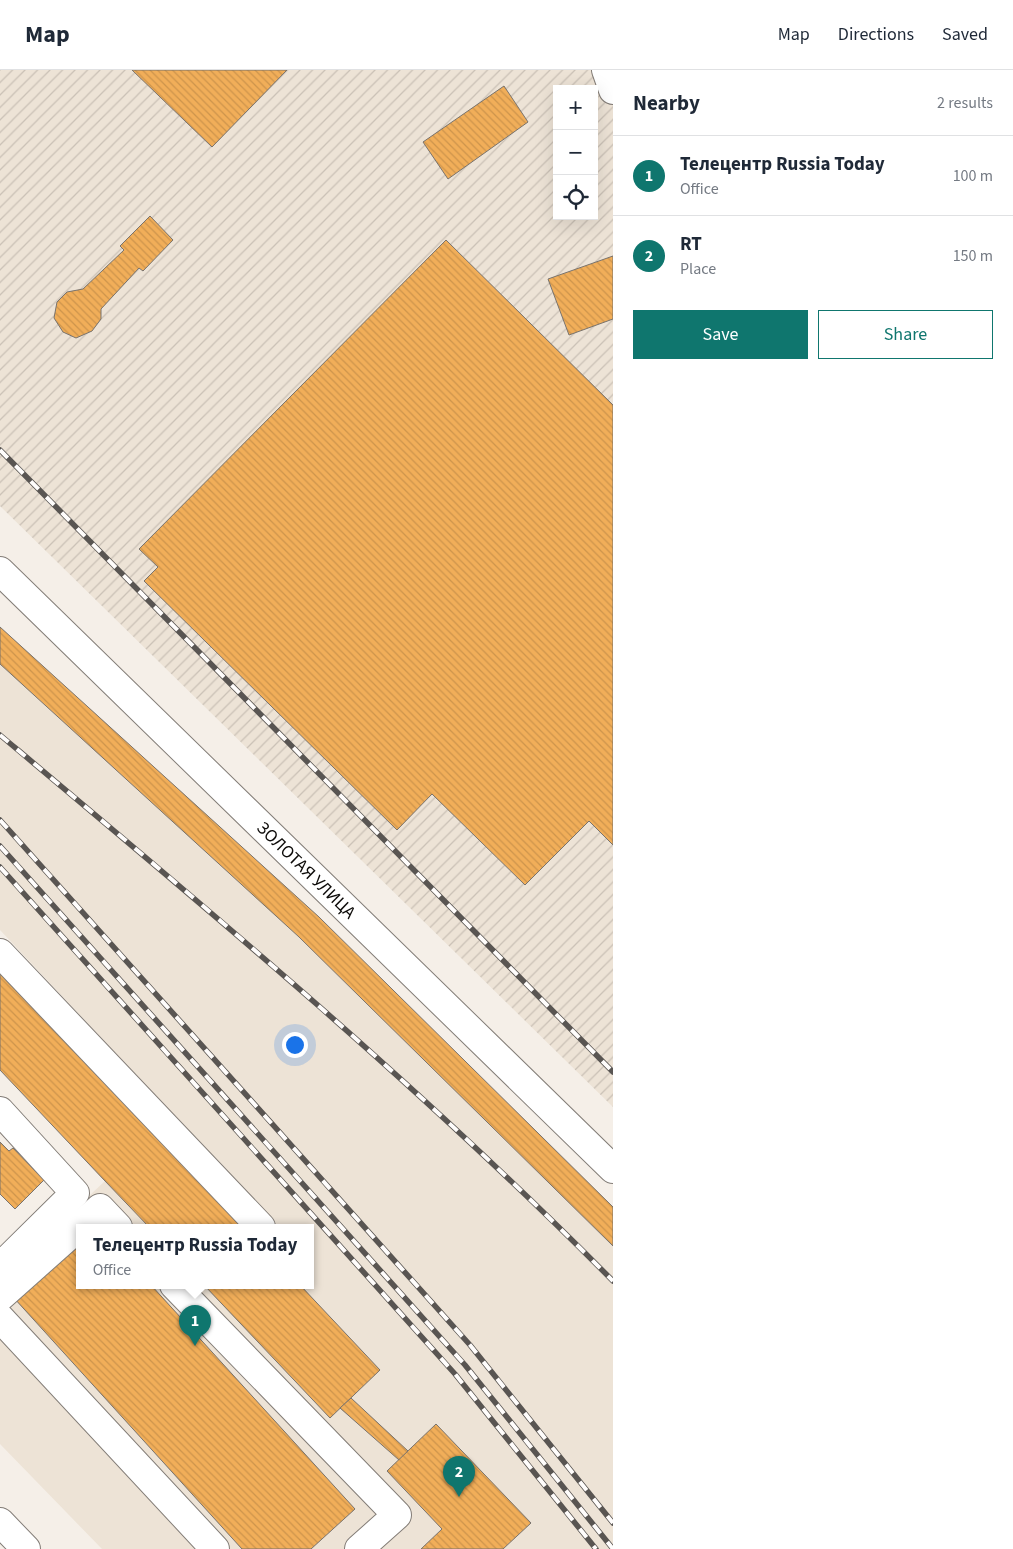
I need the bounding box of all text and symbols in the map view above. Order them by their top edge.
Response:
text: Map [25,17,70,52]
text: Map [778,22,810,47]
text: Directions [838,22,914,47]
text: Saved [942,22,988,47]
map controls [553,85,598,220]
button: + [553,85,598,130]
text: Nearby [633,88,700,118]
text: 2 results [937,92,993,114]
button: − [553,130,598,175]
text: Телецентр Russia Today [680,151,885,178]
text: 1 [645,165,653,187]
text: 100 m [953,165,993,187]
button: locate [553,175,598,220]
text: Office [680,178,719,200]
text: RT [680,231,702,258]
text: 2 [645,245,653,267]
text: 150 m [953,245,993,267]
text: Place [680,258,716,280]
button: Save [633,310,808,359]
button: Share [818,310,993,359]
street label: ЗОЛОТАЯ УЛИЦА [251,816,362,924]
your location [282,1032,308,1058]
popup [76,1224,314,1289]
text: Телецентр Russia Today [93,1232,297,1259]
text: Office [93,1259,131,1281]
pin: 1 [179,1305,211,1346]
pin: 2 [443,1456,475,1497]

